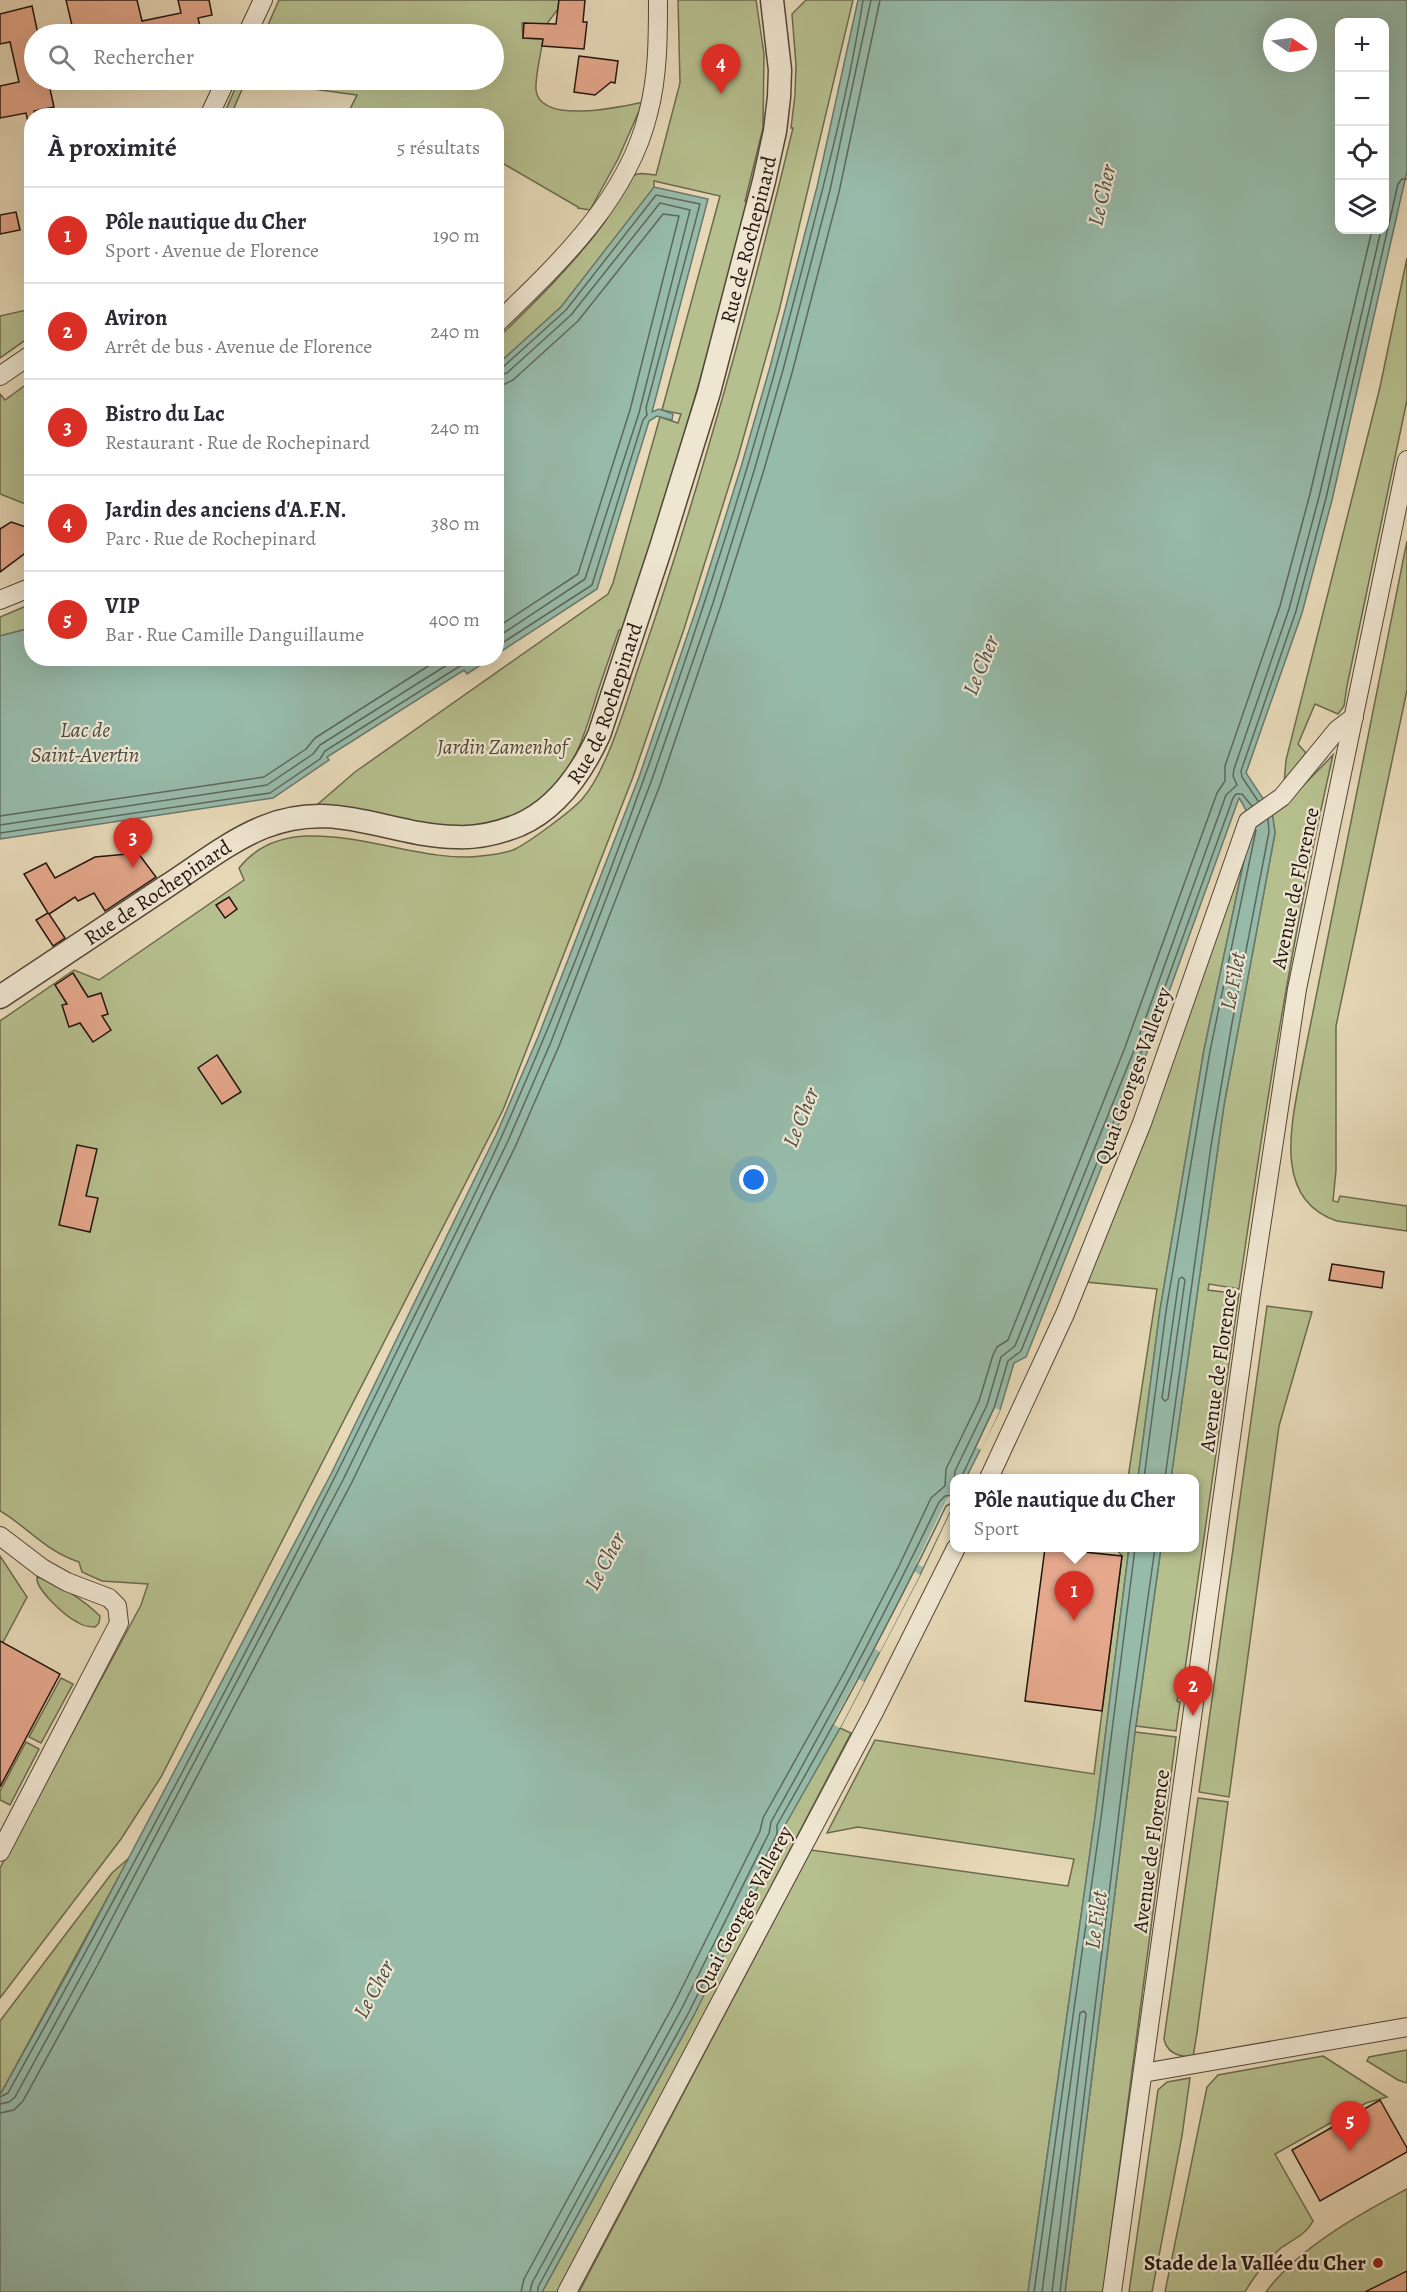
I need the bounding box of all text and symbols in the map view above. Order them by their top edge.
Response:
north arrow [1263,18,1317,72]
map controls [1335,18,1389,234]
button: + [1335,18,1389,72]
search box [24,24,504,90]
icon: search [45,41,78,74]
text: Rechercher [93,42,194,72]
pin: 4 [702,44,740,94]
button: − [1335,72,1389,126]
button: locate [1335,126,1389,180]
text: À proximité [48,130,177,165]
text: 5 résultats [397,134,480,161]
street label: Rue de Rochepinard [714,153,783,326]
water label: Le Cher [1080,160,1124,229]
button: layers [1335,180,1389,234]
text: Pôle nautique du Cher [105,207,306,237]
text: 1 [64,222,71,249]
text: 190 m [433,222,480,249]
text: Sport · Avenue de Florence [105,237,319,264]
text: Aviron [105,303,167,333]
text: 2 [63,318,72,345]
text: 240 m [430,318,480,345]
text: Arrêt de bus · Avenue de Florence [105,333,372,360]
text: Bistro du Lac [105,399,225,429]
text: 3 [63,414,72,441]
text: 240 m [430,414,480,441]
text: Restaurant · Rue de Rochepinard [105,429,370,456]
text: Jardin des anciens d'A.F.N. [105,495,346,525]
text: 4 [63,510,72,537]
text: 380 m [431,510,480,537]
text: Parc · Rue de Rochepinard [105,525,316,552]
text: VIP [105,591,139,621]
text: 5 [63,606,72,633]
text: 400 m [429,606,480,633]
street label: Rue de Rochepinard [560,618,649,790]
text: Bar · Rue Camille Danguillaume [105,621,364,648]
water label: Le Cher [955,630,1007,700]
water label: Lac de Saint-Avertin [31,715,139,770]
park label: Jardin Zamenhof [436,733,572,761]
street label: Avenue de Florence [1264,805,1326,972]
pin: 3 [114,818,152,868]
street label: Rue de Rochepinard [78,833,237,952]
water label: Le Filet [1213,949,1253,1013]
street label: Quai Georges Vallerey [1088,983,1178,1169]
water label: Le Cher [775,1082,827,1152]
your location [739,1165,768,1194]
street label: Avenue de Florence [1193,1287,1243,1454]
popup [950,1474,1199,1552]
text: Pôle nautique du Cher [974,1485,1175,1515]
text: Sport [974,1515,1019,1542]
water label: Le Cher [577,1526,633,1596]
pin: 1 [1054,1572,1094,1621]
pin: 2 [1174,1666,1212,1716]
street label: Avenue de Florence [1126,1768,1176,1935]
street label: Quai Georges Vallerey [687,1820,800,1999]
water label: Le Filet [1077,1889,1115,1951]
water label: Le Cher [346,1954,402,2024]
pin: 5 [1330,2102,1370,2151]
place label: Stade de la Vallée du Cher [1144,2249,1366,2277]
marker: Stade de la Vallée du Cher [1371,2256,1385,2270]

